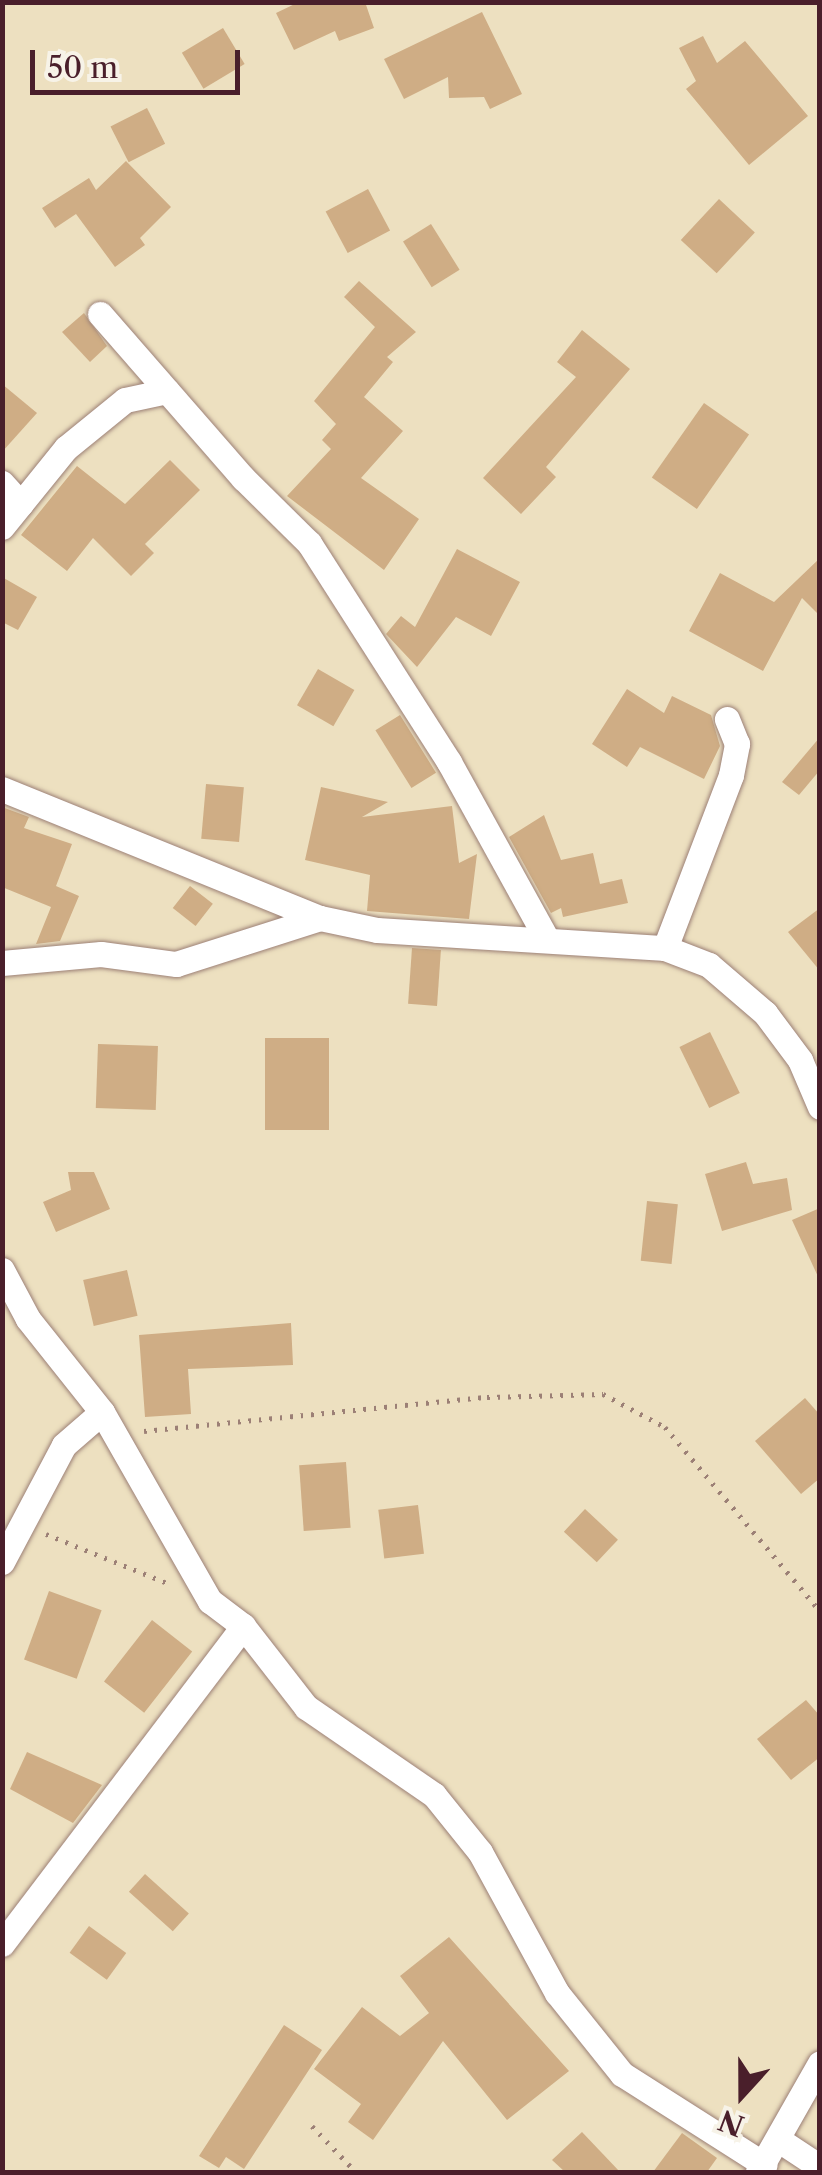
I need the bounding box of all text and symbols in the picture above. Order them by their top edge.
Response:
scale bar [35,30,245,92]
text: 50 m [47,49,118,86]
north arrow [692,2045,792,2145]
text: N [714,2103,749,2143]

